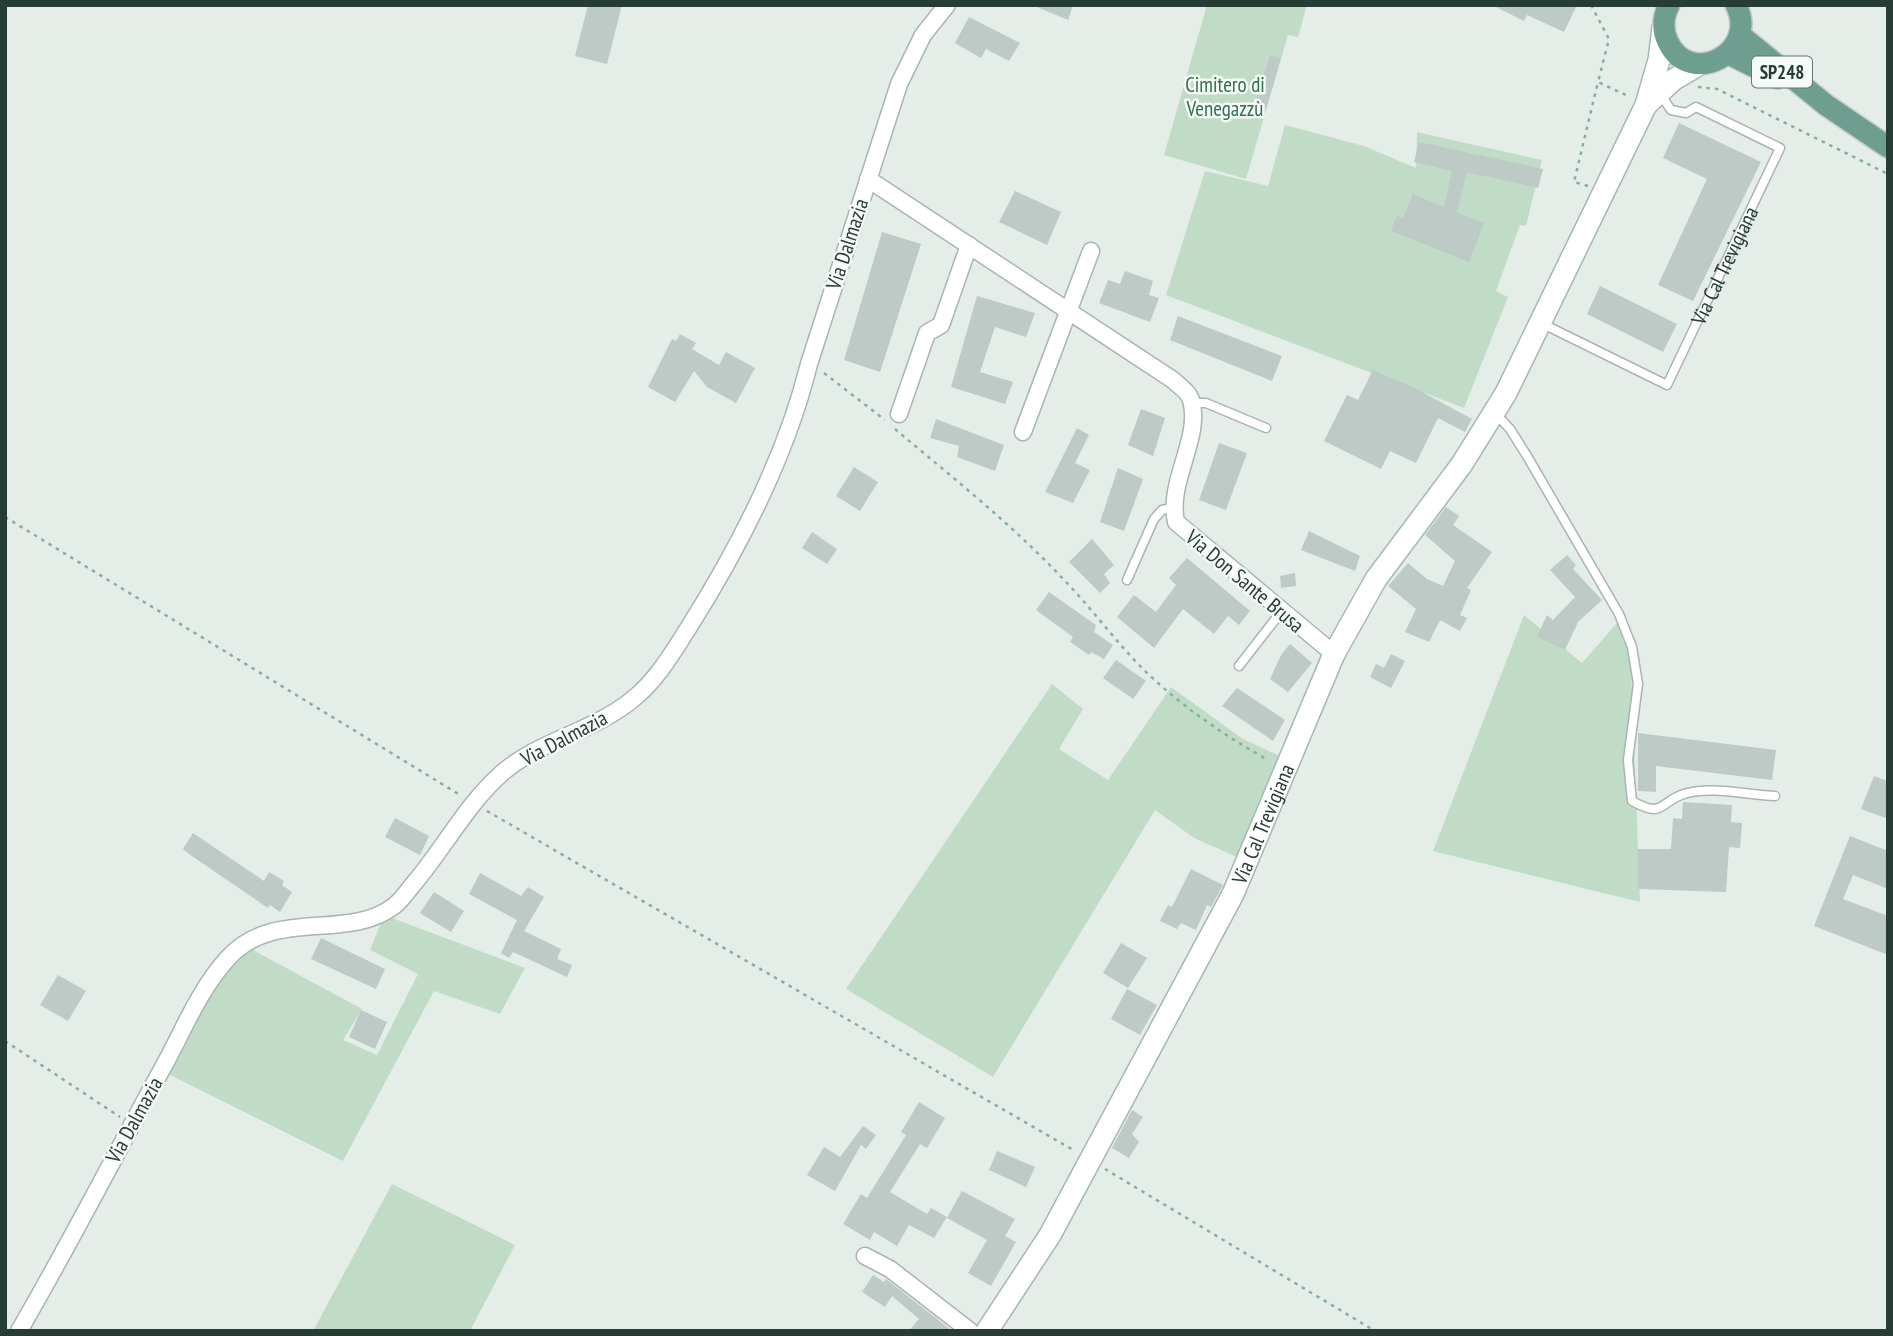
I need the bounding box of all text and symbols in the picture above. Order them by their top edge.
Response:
road number: SP248 [1752,57,1812,88]
park label: Cimitero di Venegazzù [1185,71,1265,122]
street label: Via Dalmazia [819,195,874,294]
street label: Via Cal Trevigiana [1684,202,1764,330]
street label: Via Don Sante Brusa [1179,523,1310,638]
street label: Via Dalmazia [515,704,612,772]
street label: Via Cal Trevigiana [1225,760,1300,889]
street label: Via Dalmazia [99,1072,169,1169]

